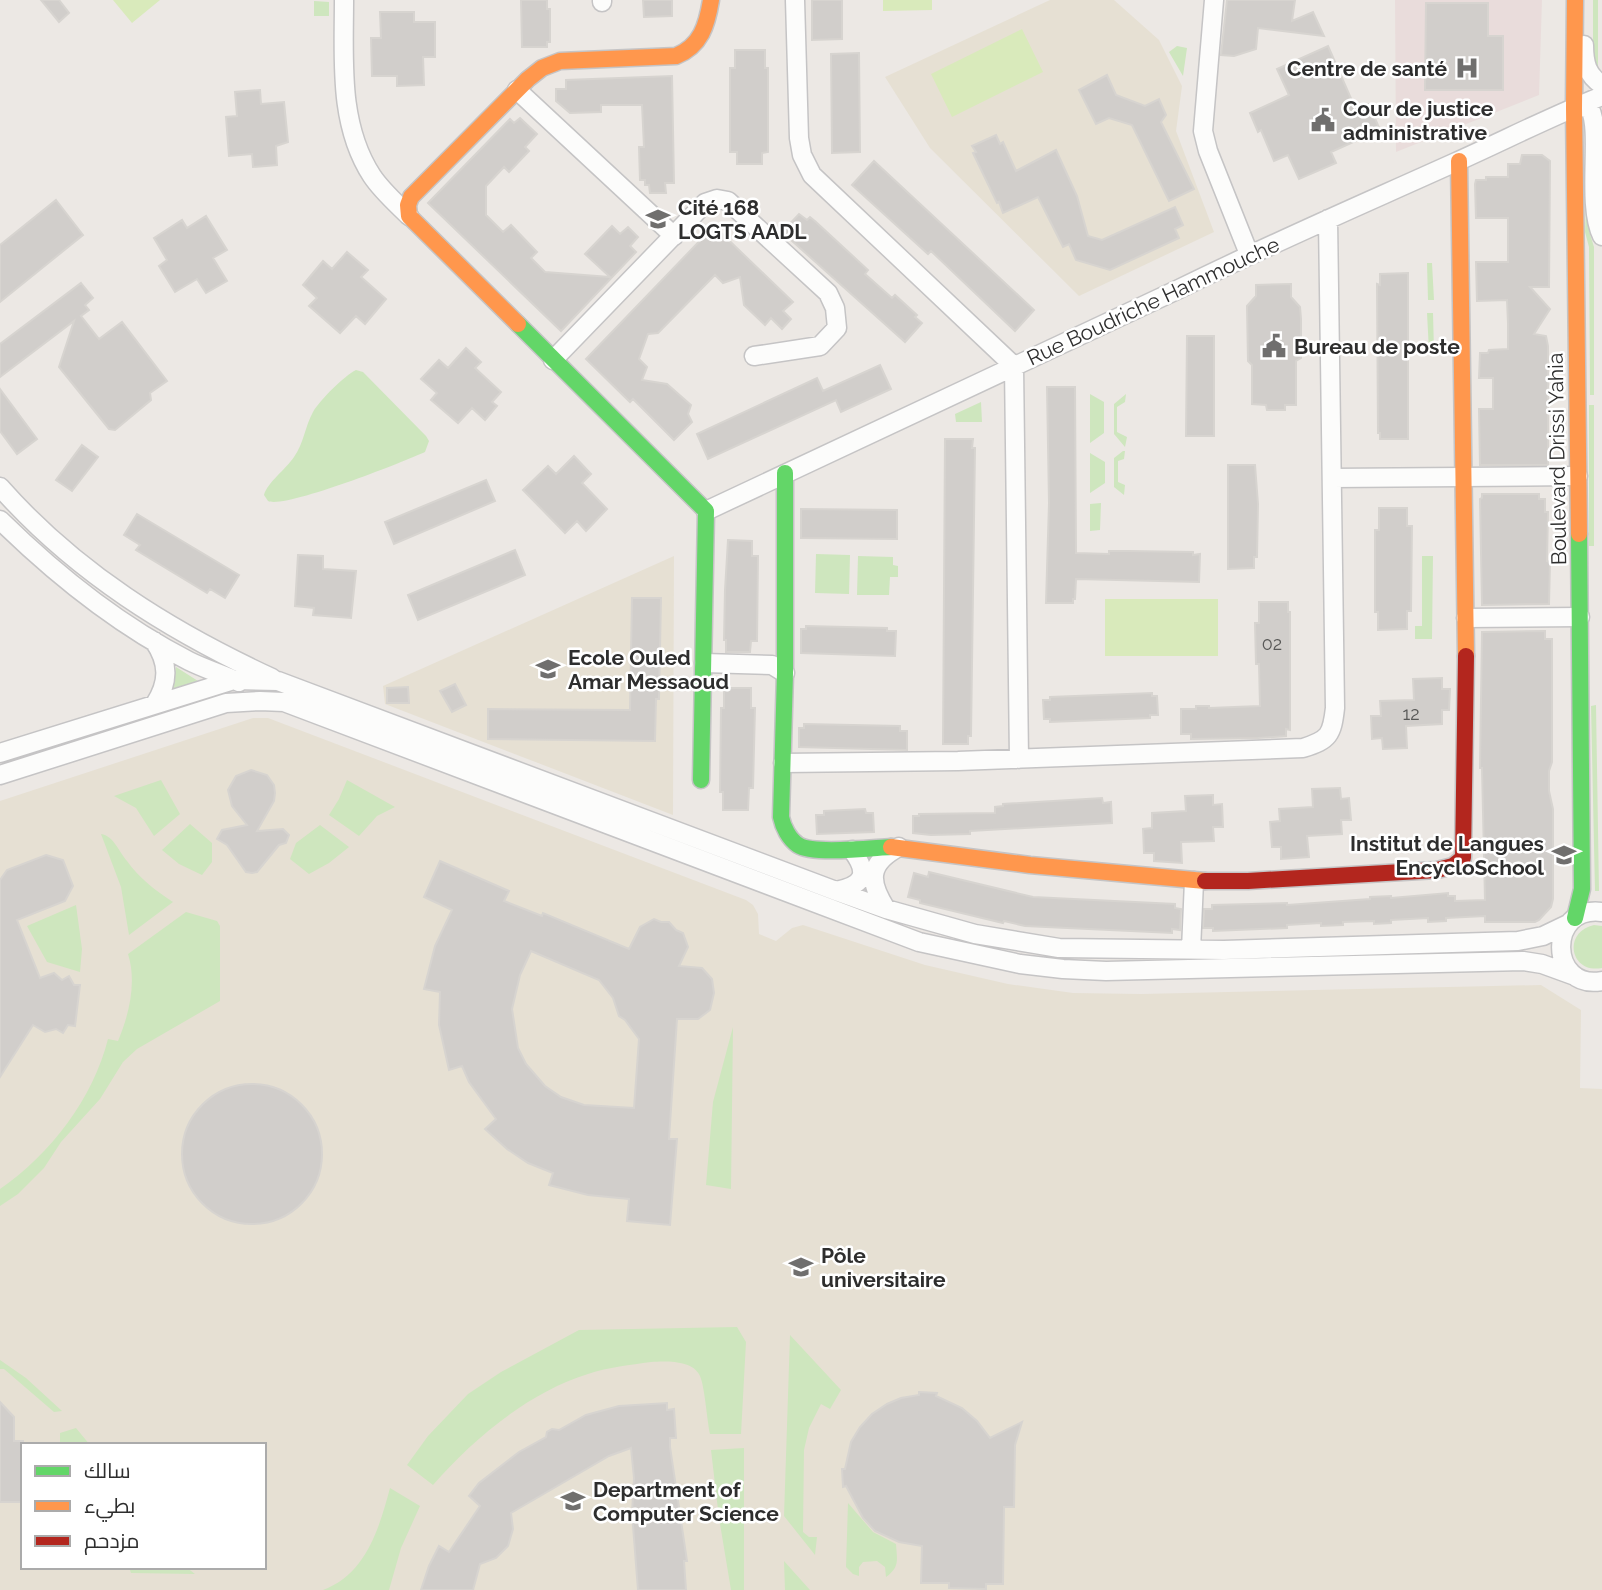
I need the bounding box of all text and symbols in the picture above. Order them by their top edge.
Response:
hospital icon: Centre de santé [1453,54,1481,82]
place label: Centre de santé [1287,56,1447,81]
place label: Cour de justice administrative [1343,96,1494,145]
public building icon: Cour de justice administrative [1309,106,1337,134]
place label: Cité 168 LOGTS AADL [678,195,807,244]
school or university icon: Cité 168 LOGTS AADL [644,205,672,233]
street label: Rue Boudriche Hammouche [1023,231,1283,371]
public building icon: Bureau de poste [1260,332,1288,360]
place label: Bureau de poste [1294,334,1460,359]
street label: Boulevard Drissi Yahia [1543,353,1571,565]
house number: 02 [1262,633,1282,654]
place label: Ecole Ouled Amar Messaoud [568,645,729,694]
school or university icon: Ecole Ouled Amar Messaoud [534,655,562,683]
house number: 12 [1402,703,1420,724]
place label: Institut de Langues EncycloSchool [1350,831,1544,880]
school or university icon: Institut de Langues EncycloSchool [1550,841,1578,869]
place label: Pôle universitaire [821,1243,946,1292]
school or university icon: Pôle universitaire [787,1253,815,1281]
legend [21,1443,266,1569]
text: سالك [84,1458,131,1483]
place label: Department of Computer Science [593,1477,779,1526]
school or university icon: Department of Computer Science [559,1487,587,1515]
text: بطيء [84,1493,135,1522]
text: مزدحم [84,1528,139,1555]

